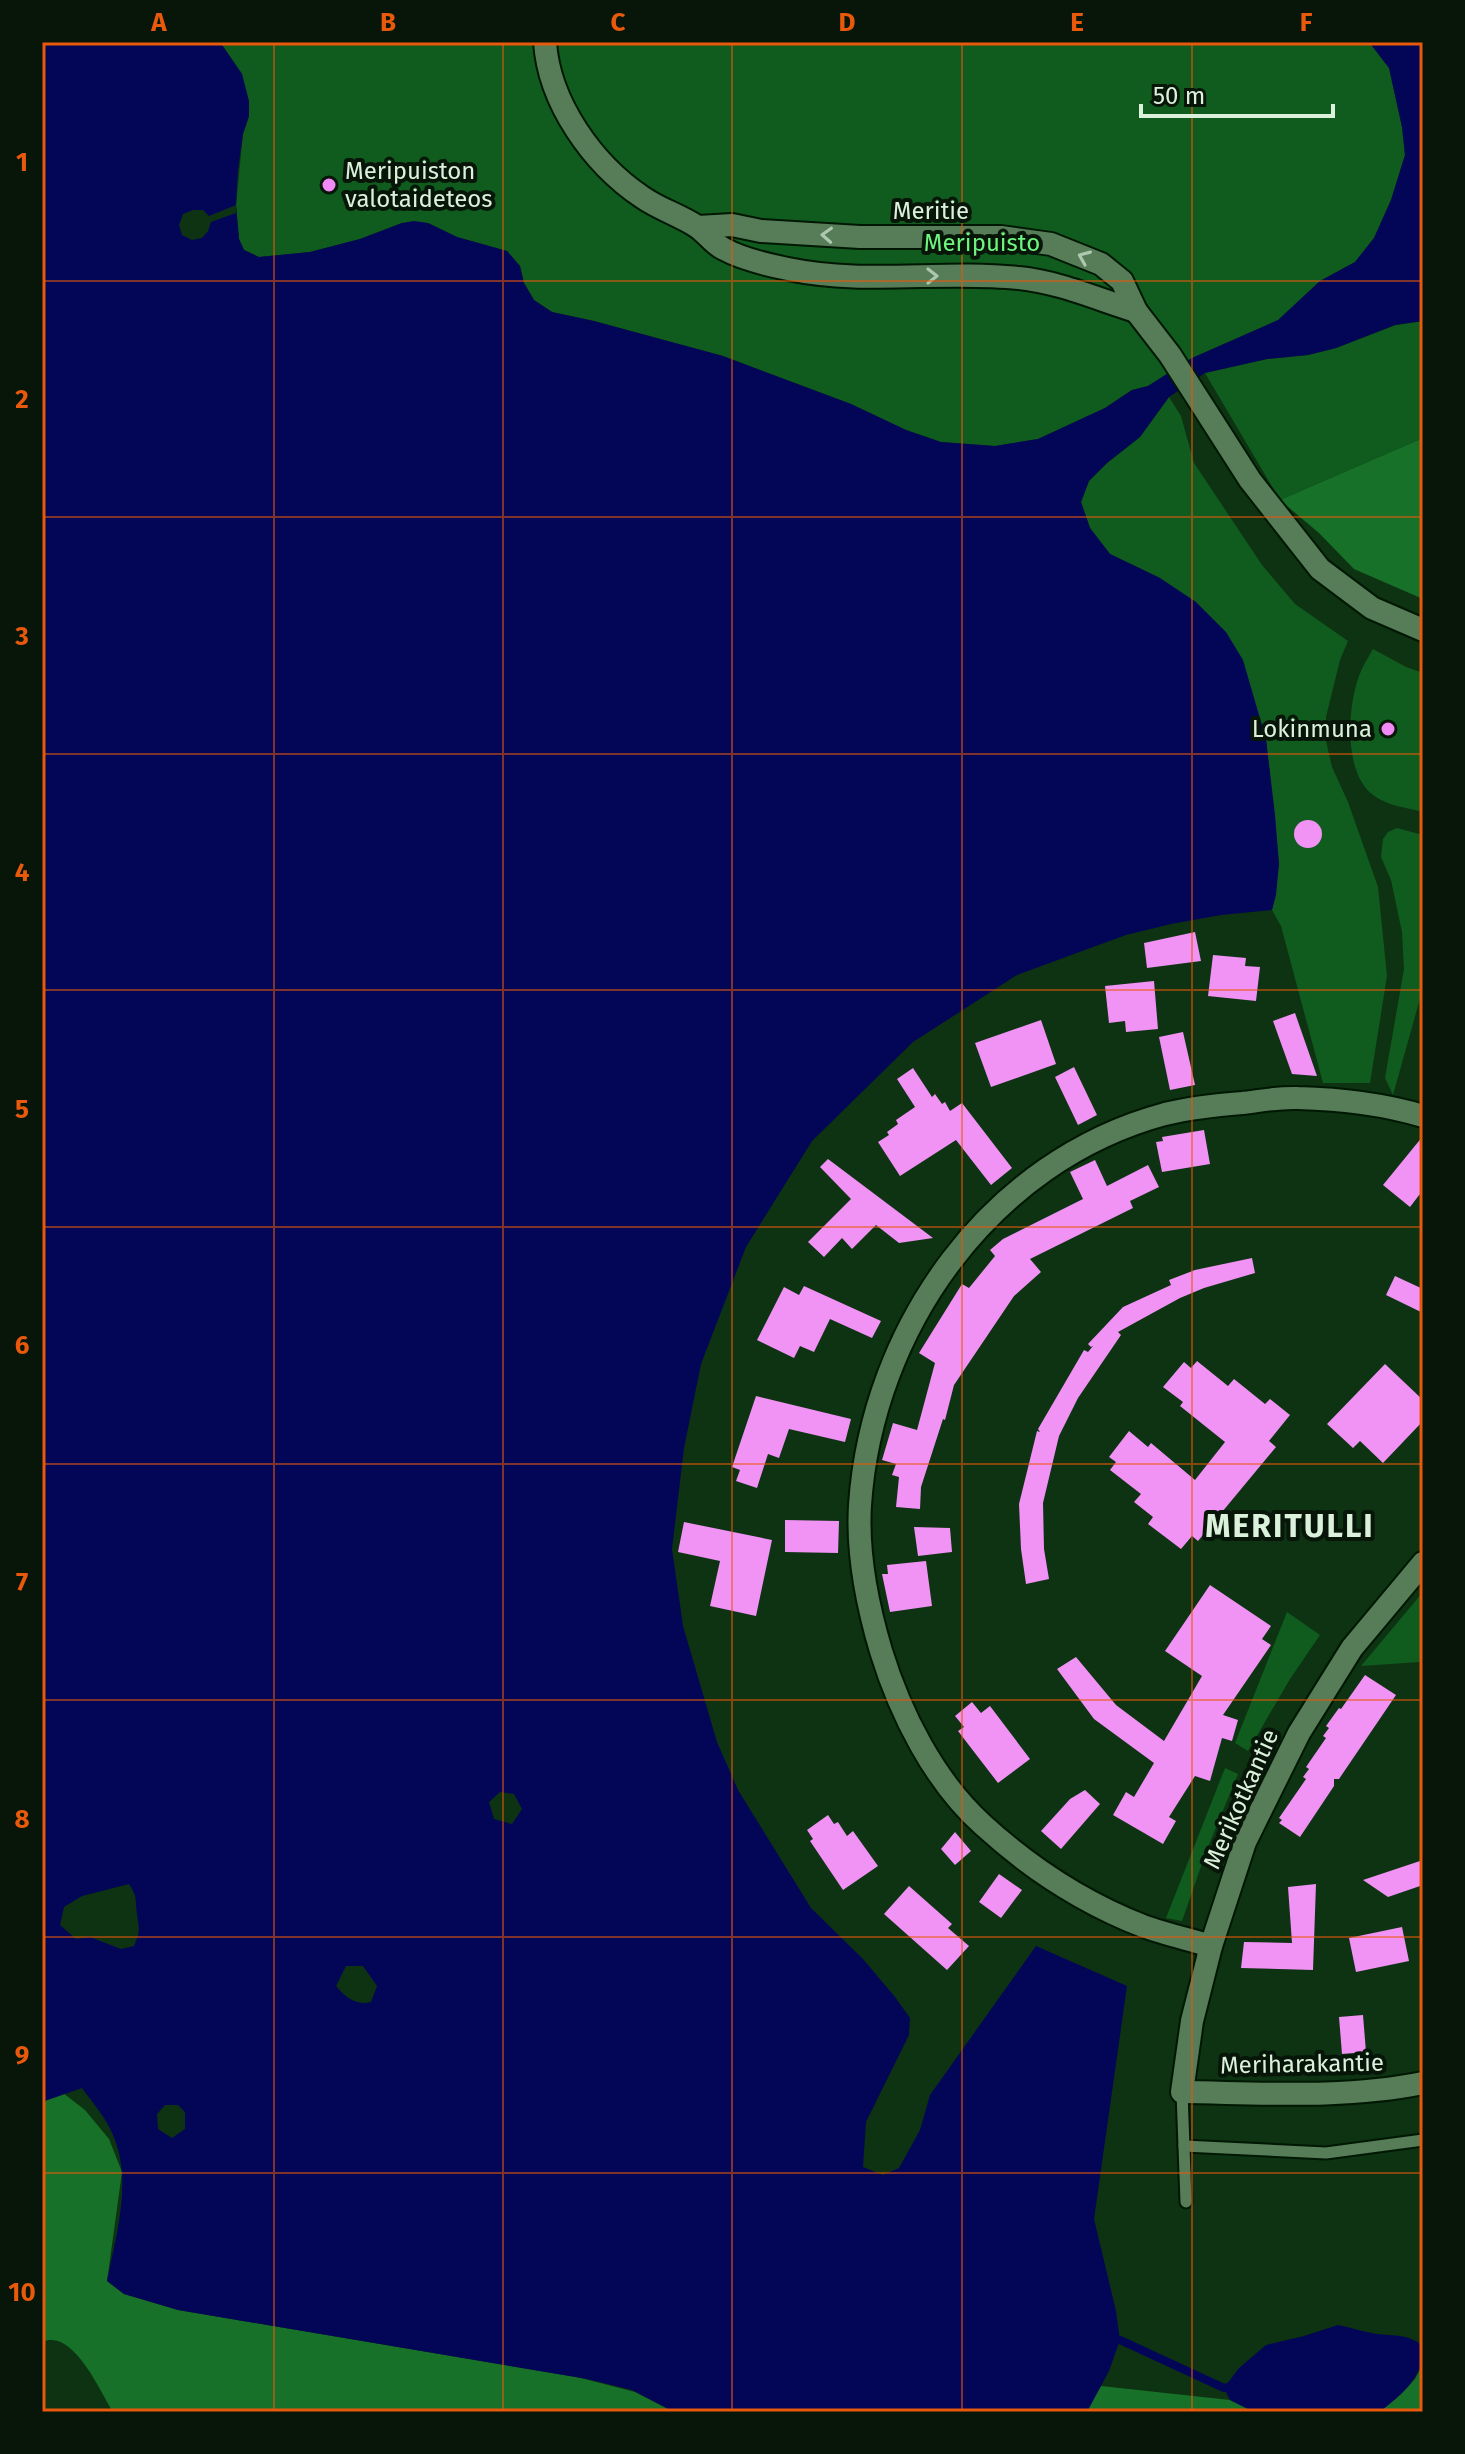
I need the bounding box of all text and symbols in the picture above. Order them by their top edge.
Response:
text: A [150,7,167,38]
text: B [380,7,396,38]
text: C [611,7,626,38]
text: D [839,7,856,38]
text: E [1070,7,1084,38]
text: F [1300,7,1313,38]
scale bar [1141,68,1333,118]
text: 50 m [1153,82,1205,110]
text: 1 [16,147,28,178]
place label: Meripuiston valotaideteos [345,157,493,213]
marker: Meripuiston valotaideteos [320,176,338,194]
street label: Meritie [893,197,969,225]
one-way arrow [820,227,833,244]
park label: Meripuisto [924,229,1040,257]
one-way arrow [1078,250,1092,266]
one-way arrow [926,267,939,285]
text: 2 [15,384,29,415]
text: 3 [14,621,29,652]
place label: Lokinmuna [1252,715,1372,743]
marker: Lokinmuna [1379,720,1397,738]
text: 4 [15,857,30,888]
text: 5 [15,1094,29,1125]
text: 6 [15,1330,30,1361]
district label: MERITULLI [1205,1507,1375,1545]
text: 7 [16,1567,28,1598]
street label: Merikotkantie [1198,1725,1284,1873]
text: 8 [14,1804,30,1835]
text: 9 [15,2040,29,2071]
street label: Meriharakantie [1220,2049,1384,2079]
text: 10 [8,2277,36,2308]

